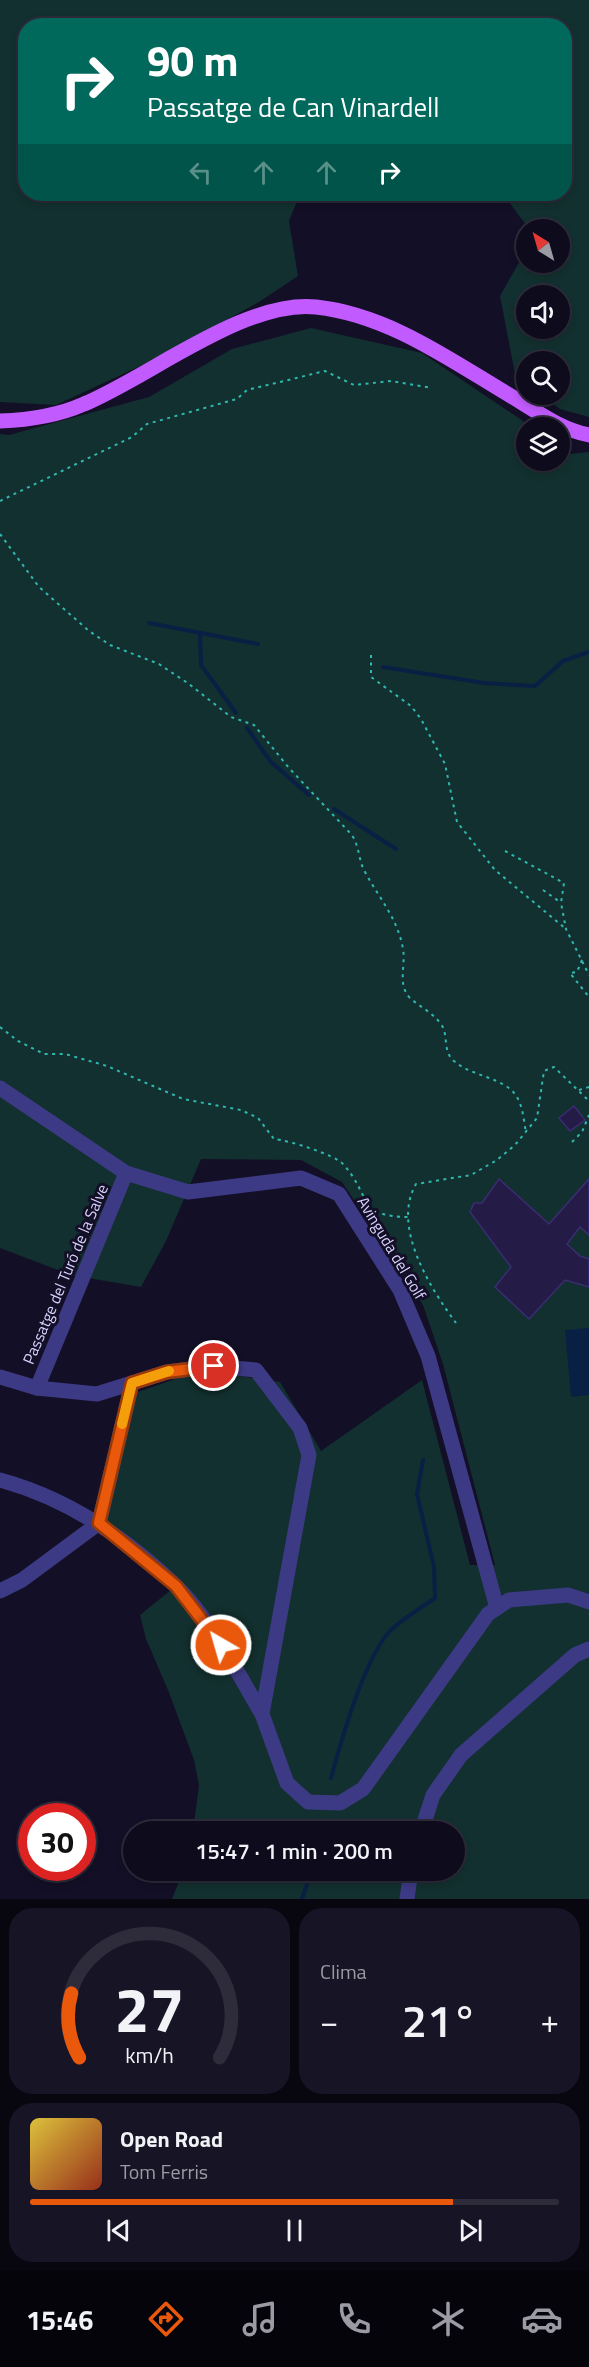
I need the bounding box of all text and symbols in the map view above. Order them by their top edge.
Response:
text: 90 m [147,28,239,92]
icon: right [48,42,126,120]
text: Passatge de Can Vinardell [147,86,440,127]
icon: left [184,156,217,189]
icon: ahead [247,156,280,189]
icon: ahead [310,156,343,189]
icon: right [373,156,406,189]
north arrow [516,219,570,273]
map controls [516,219,570,471]
button: sound [516,285,570,339]
button: search [516,351,570,405]
button: layers [516,417,570,471]
street label: Passatge del Turó de la Salve [16,1180,114,1368]
street label: Avinguda del Golf [352,1192,433,1305]
pin [188,1340,239,1391]
icon: arrive [197,1349,230,1382]
position arrow [189,1613,253,1677]
speed limit sign: 30 [18,1803,96,1881]
text: 15:47 · 1 min · 200 m [195,1834,393,1868]
text: Clima [320,1956,367,1987]
text: 27 [115,1961,184,2056]
text: 21° [402,1986,477,2054]
text: − [320,1996,338,2046]
text: + [541,1996,559,2046]
text: km/h [125,2039,174,2071]
text: Open Road [120,2122,223,2156]
text: Tom Ferris [120,2156,208,2187]
icon: previous [102,2214,135,2247]
icon: pause [278,2214,311,2247]
icon: next [454,2214,487,2247]
icon: directions [145,2298,187,2340]
icon: music [239,2298,281,2340]
icon: phone [333,2298,375,2340]
icon: climate [427,2298,469,2340]
icon: car [521,2298,563,2340]
text: 15:46 [26,2299,93,2340]

